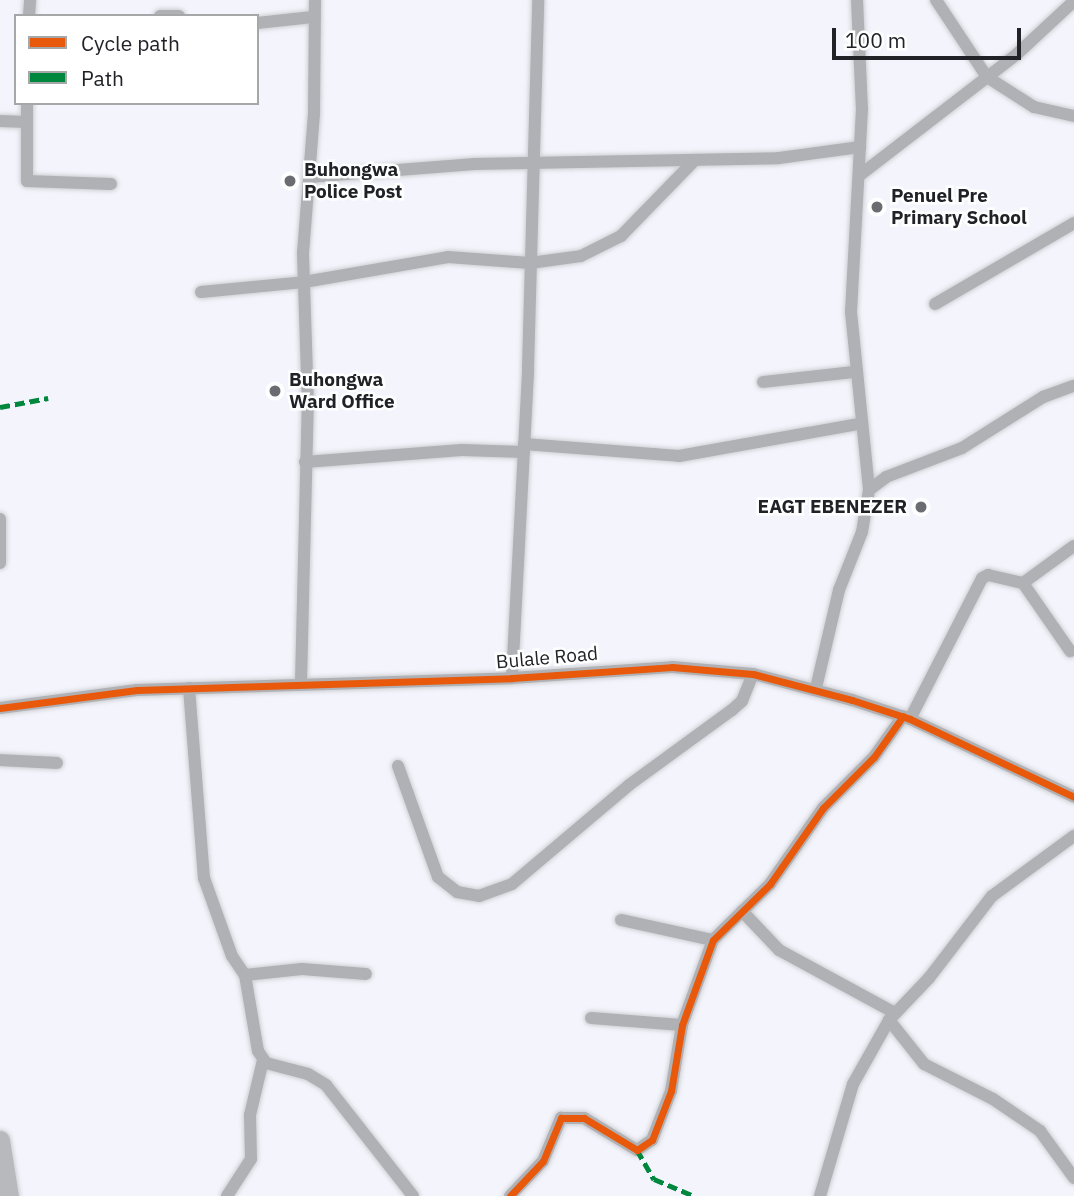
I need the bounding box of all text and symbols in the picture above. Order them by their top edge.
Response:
legend [14,14,259,105]
scale bar [836,14,1025,58]
text: 100 m [845,26,906,54]
text: Cycle path [81,29,180,57]
text: Path [81,64,124,92]
place label: Buhongwa Police Post [304,159,402,203]
marker: Buhongwa Police Post [282,173,298,189]
place label: Penuel Pre Primary School [891,185,1027,229]
marker: Penuel Pre Primary School [869,199,885,215]
place label: Buhongwa Ward Office [289,369,395,413]
marker: Buhongwa Ward Office [267,383,283,399]
place label: EAGT EBENEZER [758,496,907,518]
marker: EAGT EBENEZER [913,499,929,515]
street label: Bulale Road [495,642,599,674]

